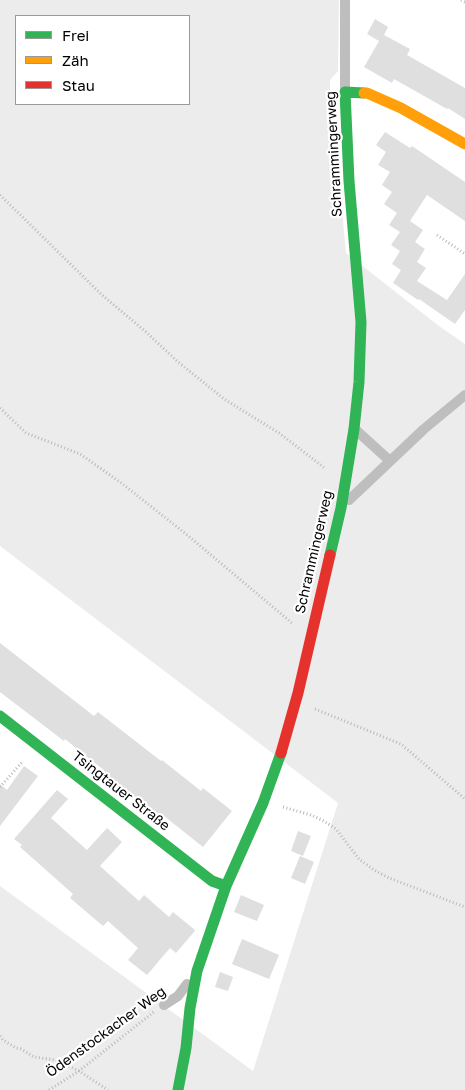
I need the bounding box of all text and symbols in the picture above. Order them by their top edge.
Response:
legend [15,15,190,105]
text: Frei [62,26,89,44]
text: Zäh [62,51,89,69]
text: Stau [62,76,95,94]
street label: Schrammingerweg [322,91,346,217]
street label: Schrammingerweg [292,489,336,615]
street label: Tsingtauer Straße [69,748,173,834]
street label: Ödenstockacher Weg [43,983,169,1081]

